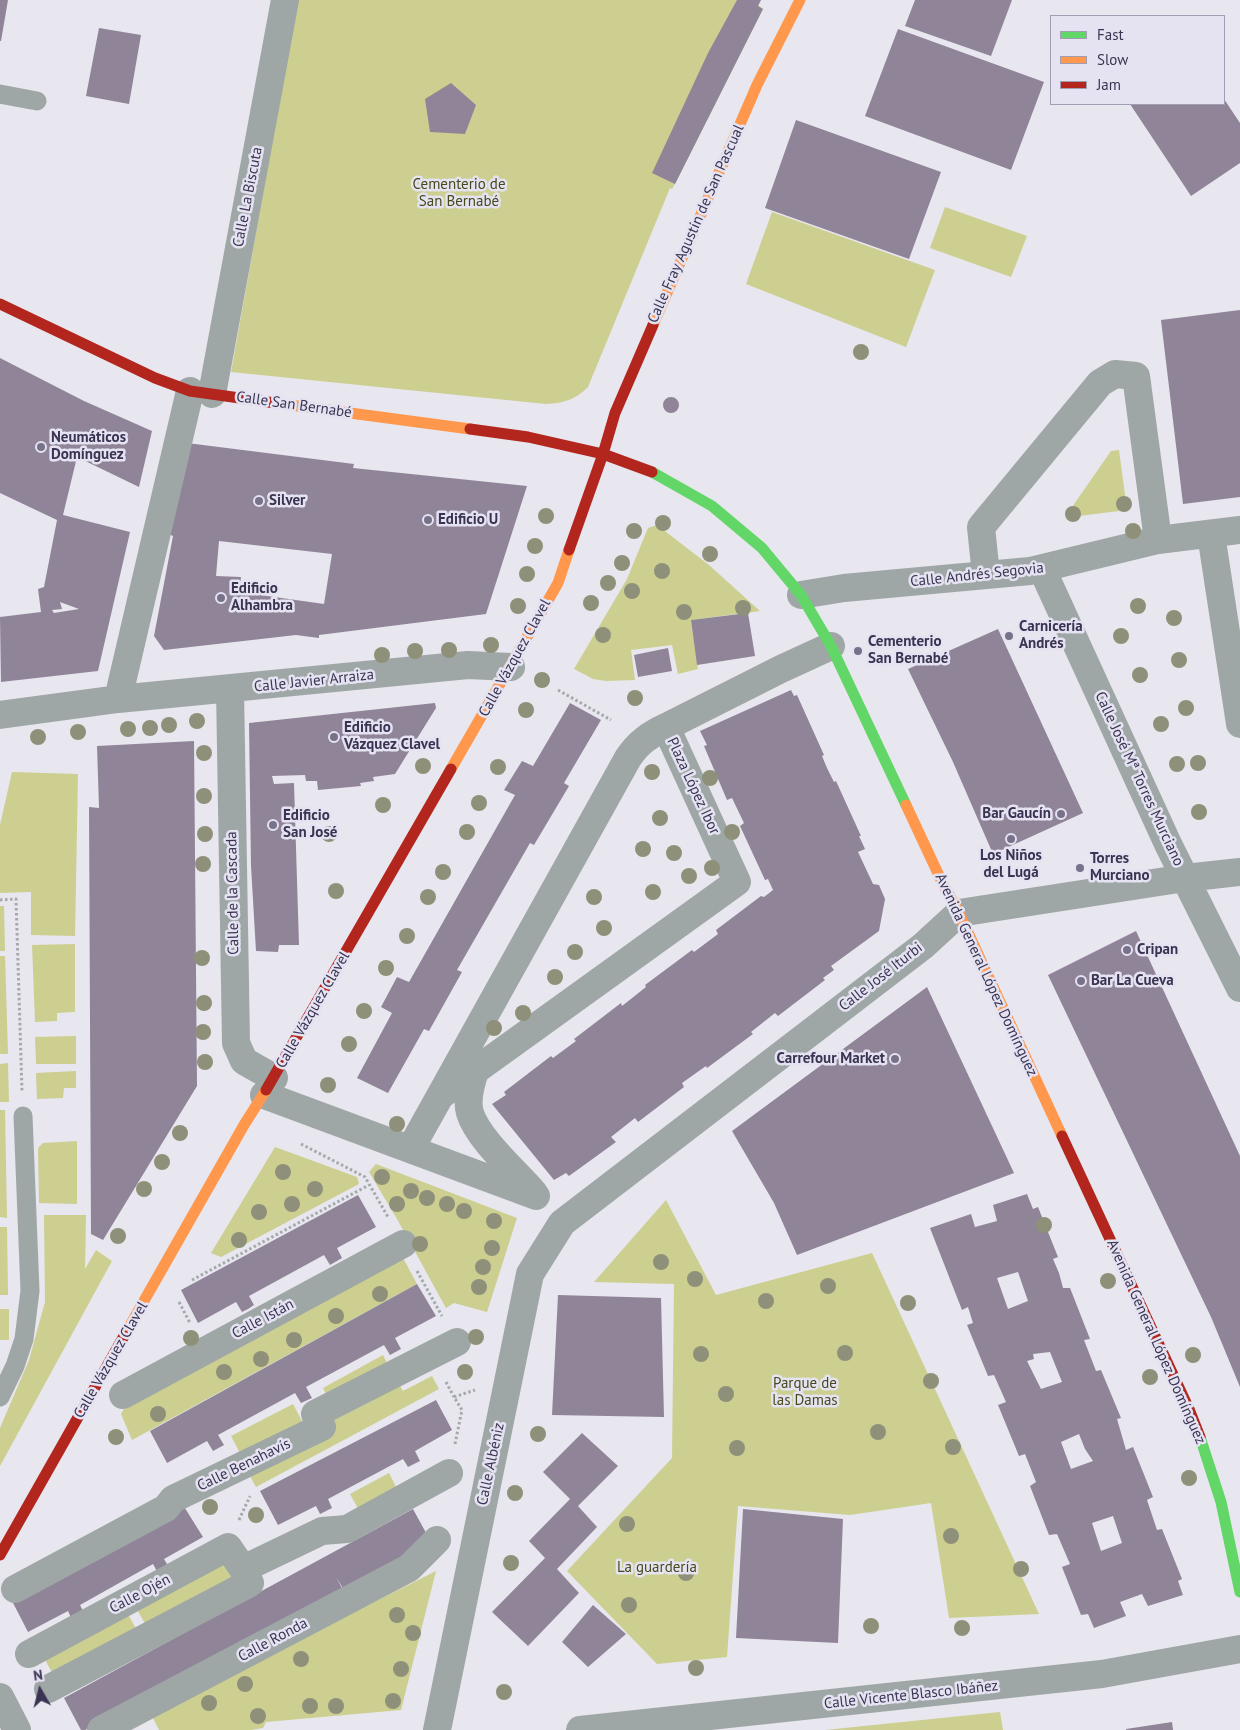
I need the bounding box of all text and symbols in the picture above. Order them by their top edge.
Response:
legend [1050,15,1225,105]
text: Fast [1097,25,1124,44]
text: Slow [1097,50,1128,69]
text: Jam [1097,75,1121,94]
street label: Calle Fray Agustín de San Pascual [644,122,748,326]
street label: Calle La Biscuta [229,145,267,249]
park label: Cementerio de San Bernabé [412,176,506,211]
street label: Calle San Bernabé [235,388,353,422]
place label: Neumáticos Domínguez [51,429,126,464]
marker: Neumáticos Domínguez [35,441,47,453]
place label: Silver [269,492,305,510]
marker: Silver [253,495,265,507]
place label: Edificio U [438,511,498,529]
marker: Edificio U [422,514,434,526]
street label: Calle Andrés Segovia [909,559,1045,591]
place label: Edificio Alhambra [231,580,293,615]
marker: Edificio Alhambra [215,592,227,604]
street label: Calle Vázquez Clavel [475,596,555,720]
place label: Carnicería Andrés [1019,618,1083,653]
marker: Carnicería Andrés [1003,630,1015,642]
place label: Cementerio San Bernabé [868,633,948,668]
marker: Cementerio San Bernabé [852,645,864,657]
street label: Calle Javier Arraiza [253,666,375,696]
street label: Calle José Mª Torres Murciano [1091,689,1187,869]
place label: Edificio Vázquez Clavel [344,719,440,754]
marker: Edificio Vázquez Clavel [328,731,340,743]
street label: Plaza López Ibor [663,735,723,837]
place label: Bar Gaucín [982,805,1051,823]
place label: Edificio San José [283,807,337,842]
marker: Bar Gaucín [1055,808,1067,820]
marker: Edificio San José [267,819,279,831]
street label: Calle de la Cascada [223,831,243,955]
marker: Los Niños del Lugá [1005,833,1017,845]
place label: Los Niños del Lugá [980,847,1042,882]
place label: Torres Murciano [1090,850,1150,885]
marker: Torres Murciano [1074,862,1086,874]
street label: Avenida General López Domínguez [931,871,1041,1079]
street label: Calle José Iturbi [836,939,926,1015]
place label: Cripan [1137,941,1178,959]
marker: Cripan [1121,944,1133,956]
street label: Calle Vázquez Clavel [272,949,354,1071]
place label: Bar La Cueva [1091,972,1174,990]
marker: Bar La Cueva [1075,975,1087,987]
place label: Carrefour Market [777,1050,885,1068]
marker: Carrefour Market [889,1053,901,1065]
street label: Avenida General López Domínguez [1103,1237,1209,1447]
street label: Calle Istán [229,1295,297,1343]
street label: Calle Vázquez Clavel [70,1299,152,1421]
park label: Parque de las Damas [772,1375,838,1410]
street label: Calle Albéniz [473,1421,509,1507]
street label: Calle Benahavís [194,1435,294,1495]
park label: La guardería [617,1559,697,1577]
street label: Calle Ojén [107,1571,173,1617]
street label: Calle Ronda [235,1614,311,1666]
north arrow [15,1665,65,1715]
text: N [32,1666,44,1685]
street label: Calle Vicente Blasco Ibáñez [823,1677,999,1713]

